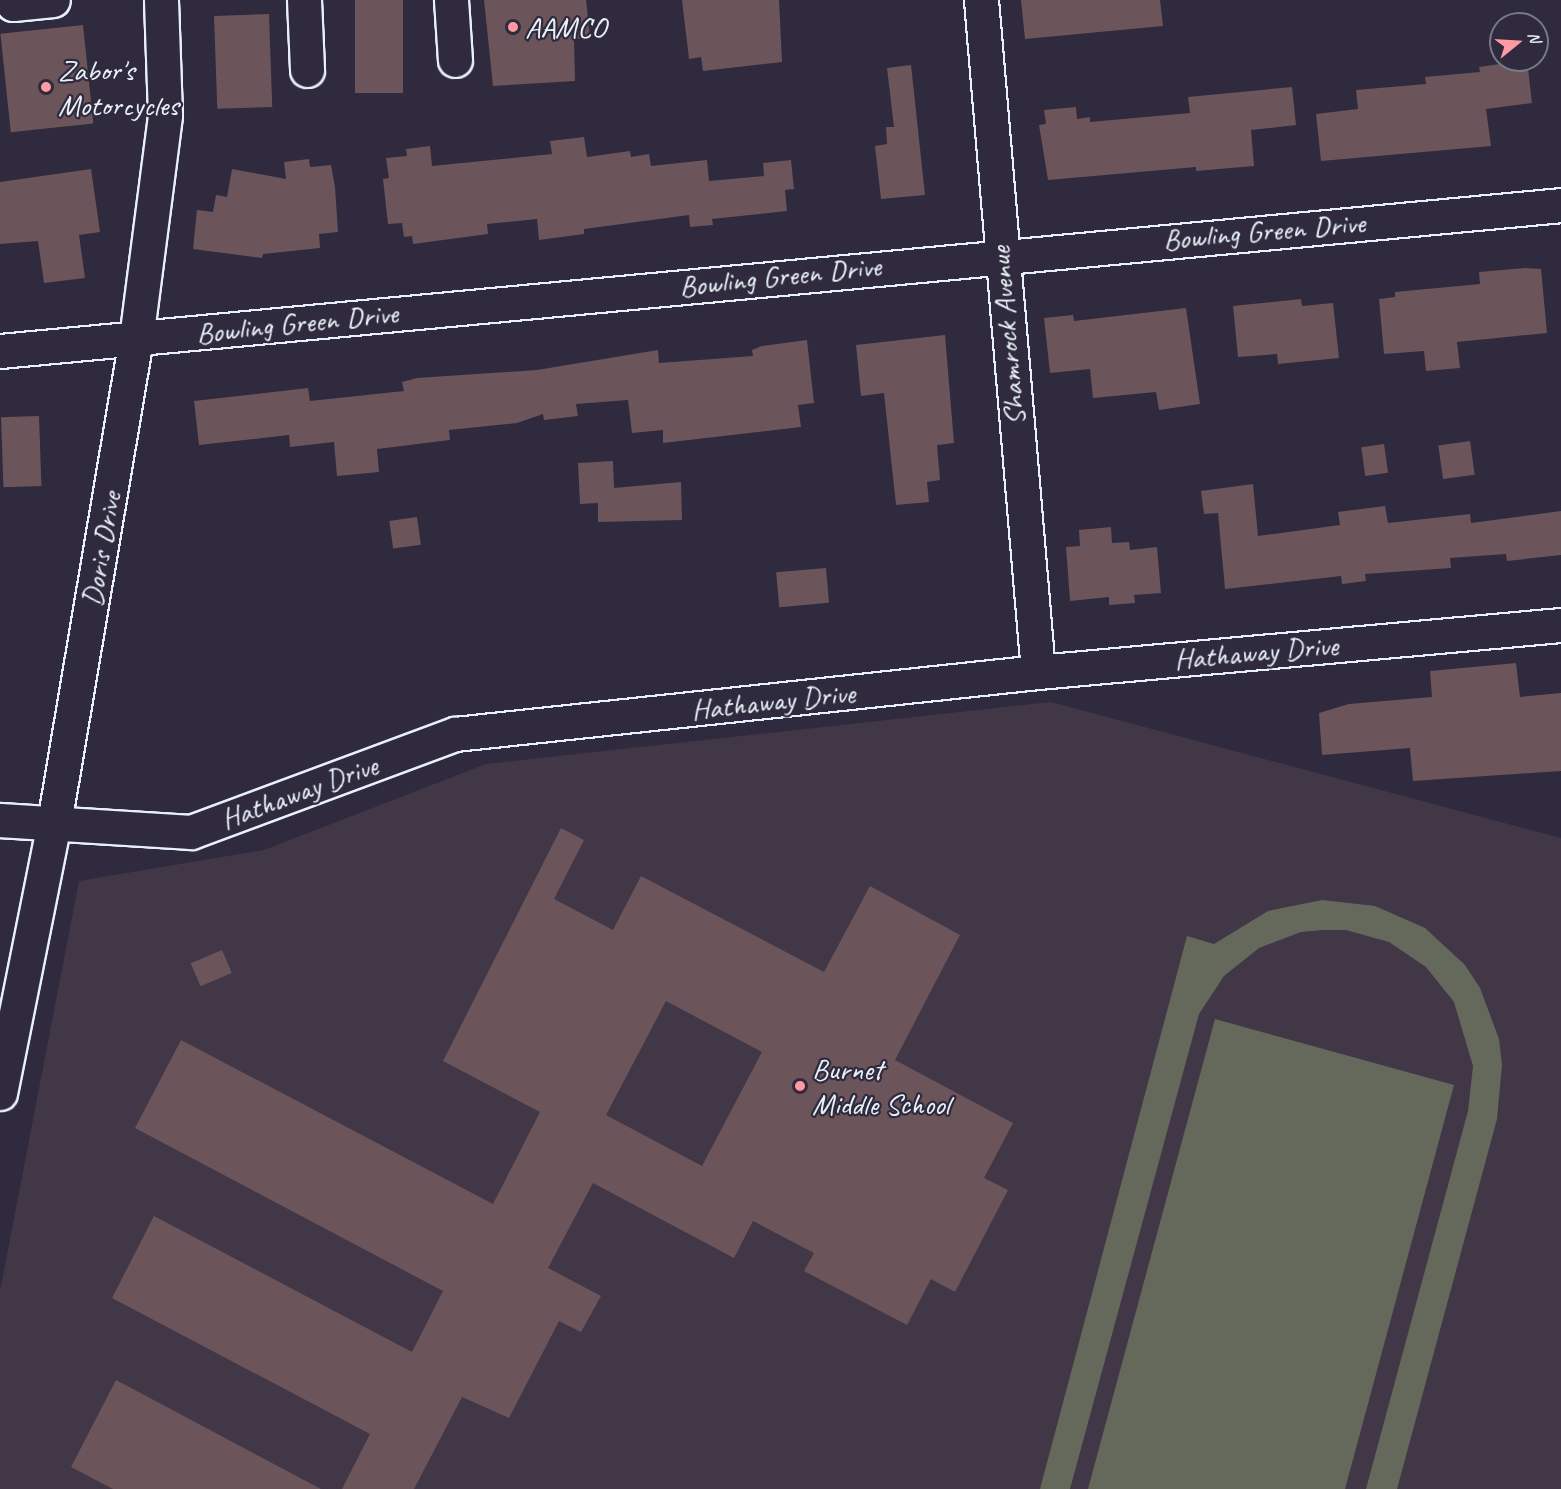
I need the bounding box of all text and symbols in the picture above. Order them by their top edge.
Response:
place label: AAMCO [525,9,606,45]
north arrow [1489,12,1549,72]
marker: AAMCO [506,20,520,34]
text: N [1523,29,1545,45]
place label: Zabor's Motorcycles [58,52,179,122]
marker: Zabor's Motorcycles [39,80,53,94]
street label: Bowling Green Drive [1161,204,1367,258]
street label: Shamrock Avenue [981,245,1033,427]
street label: Bowling Green Drive [677,247,883,305]
street label: Bowling Green Drive [194,294,400,352]
street label: Doris Drive [73,489,129,609]
street label: Hathaway Drive [1172,627,1340,677]
street label: Hathaway Drive [689,674,857,728]
street label: Hathaway Drive [215,747,383,837]
place label: Burnet Middle School [812,1051,950,1122]
marker: Burnet Middle School [793,1079,807,1093]

